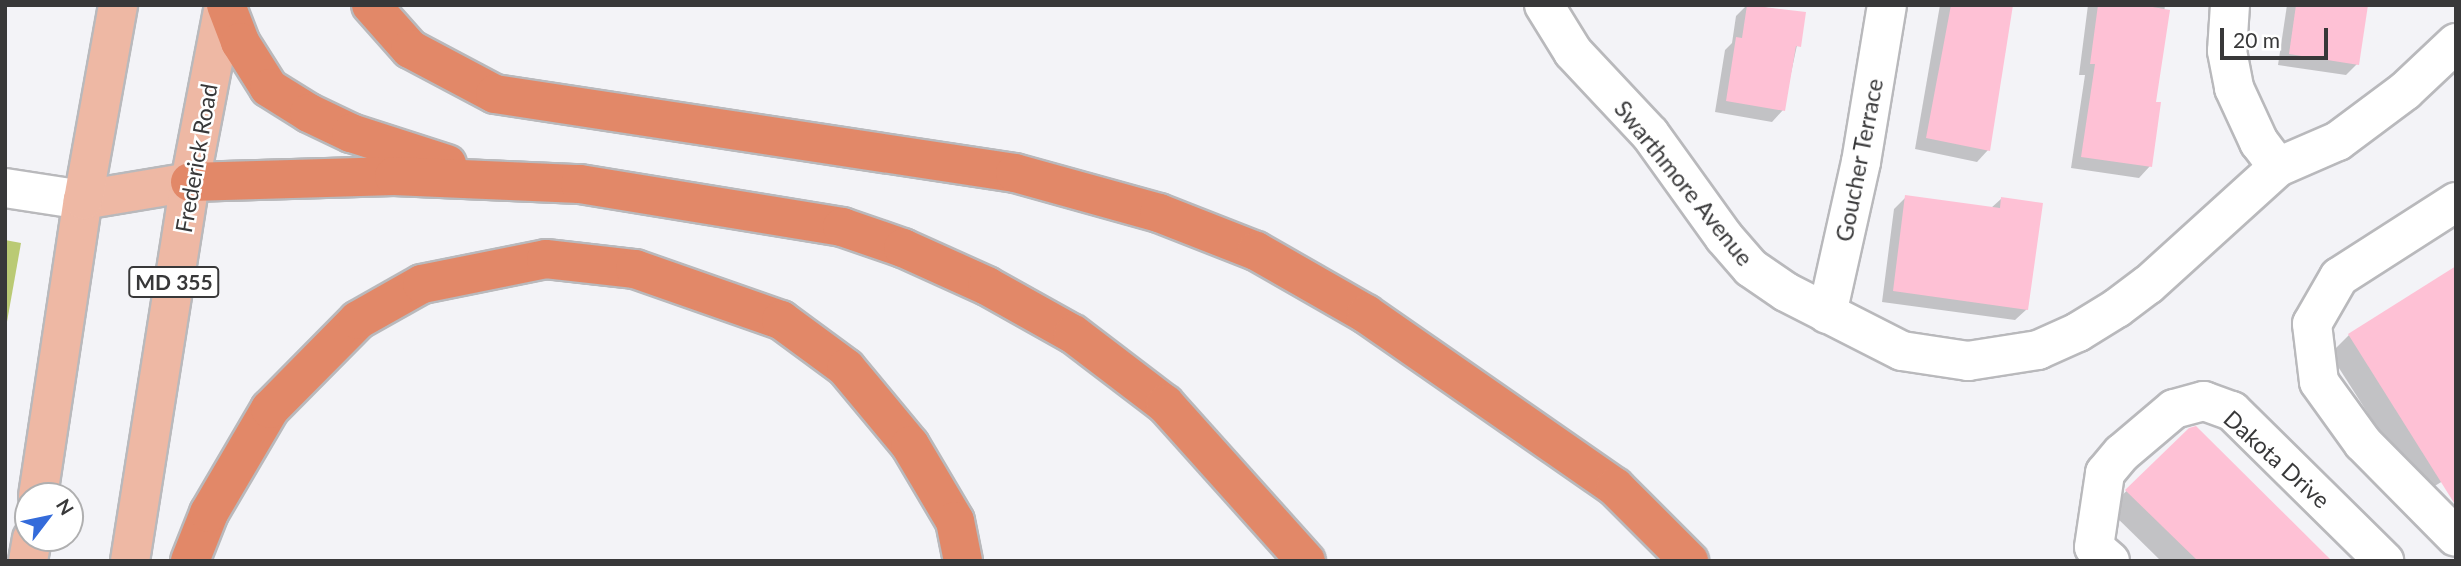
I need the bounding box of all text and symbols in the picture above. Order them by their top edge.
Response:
scale bar [2223,14,2332,58]
text: 20 m [2233,27,2280,52]
street label: Goucher Terrace [1830,76,1888,244]
street label: Frederick Road [169,81,223,235]
street label: Swarthmore Avenue [1609,95,1759,271]
road number: MD 355 [127,264,221,300]
street label: Dakota Drive [2218,404,2336,514]
north arrow [14,482,84,552]
text: N [52,494,79,519]

